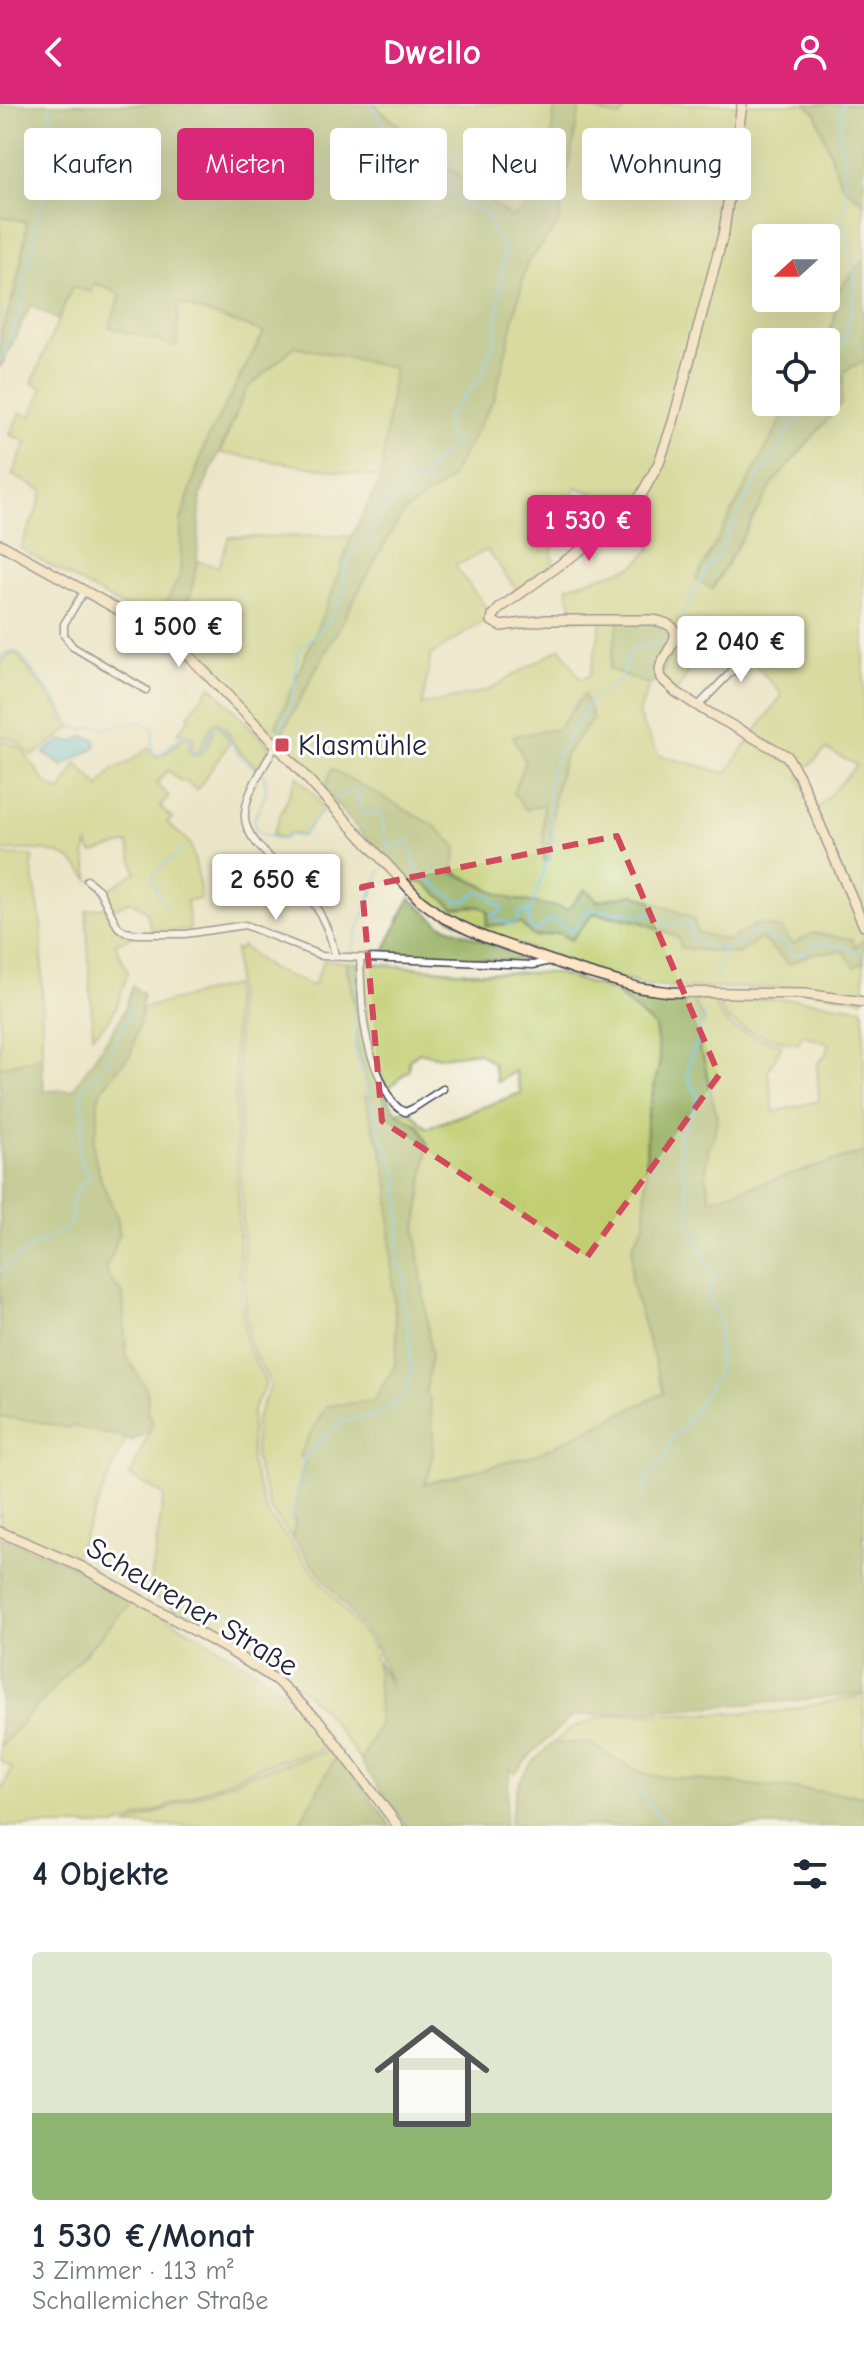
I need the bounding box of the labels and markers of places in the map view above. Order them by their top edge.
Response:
pin: 1 530 € [515,495,663,563]
pin: 1 500 € [105,601,253,669]
pin: 2 040 € [667,616,815,684]
place label: Klasmühle [298,728,427,763]
marker: Klasmühle [273,736,291,754]
pin: 2 650 € [202,854,350,922]

